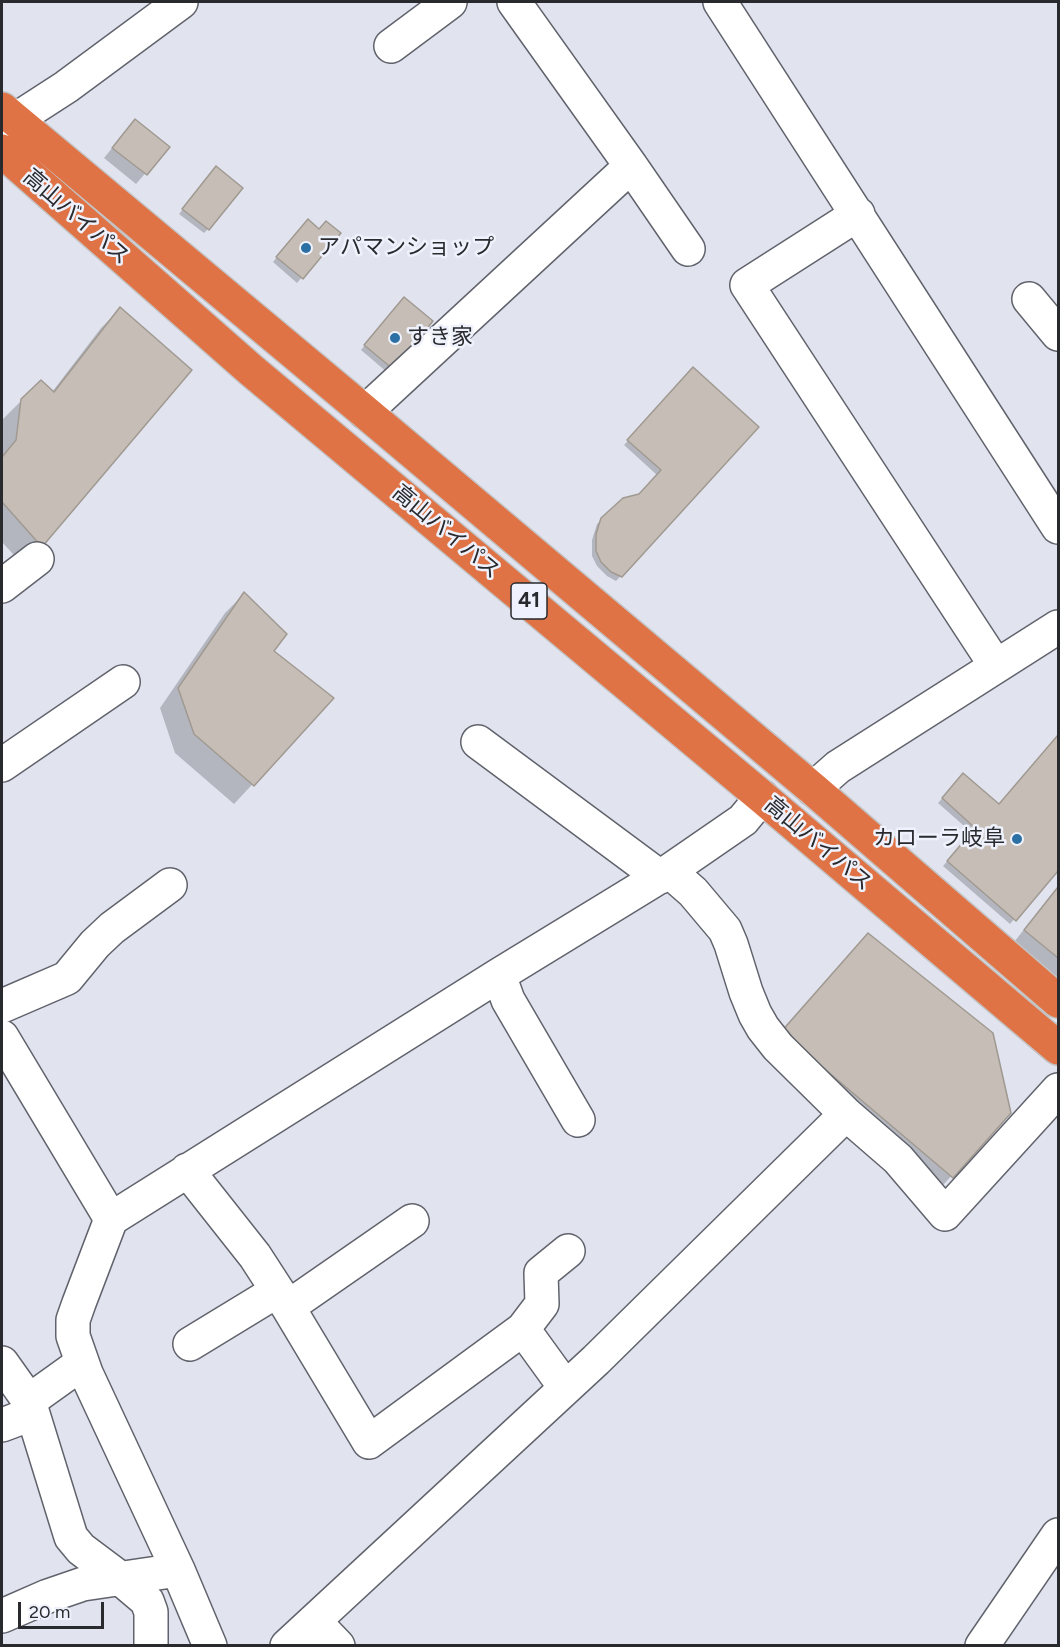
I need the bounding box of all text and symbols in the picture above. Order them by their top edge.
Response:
street label: 高山バイパス [18,164,134,270]
place label: アパマンショップ [318,235,494,261]
marker: アパマンショップ [299,241,313,255]
place label: すき家 [407,325,473,351]
marker: すき家 [388,331,402,345]
street label: 高山バイパス [387,479,505,585]
road number: 41 [511,583,547,619]
street label: 高山バイパス [759,791,877,897]
place label: カローラ岐阜 [873,826,1005,852]
marker: カローラ岐阜 [1010,832,1024,846]
scale bar [21,1590,106,1628]
text: 20 m [29,1601,70,1623]

